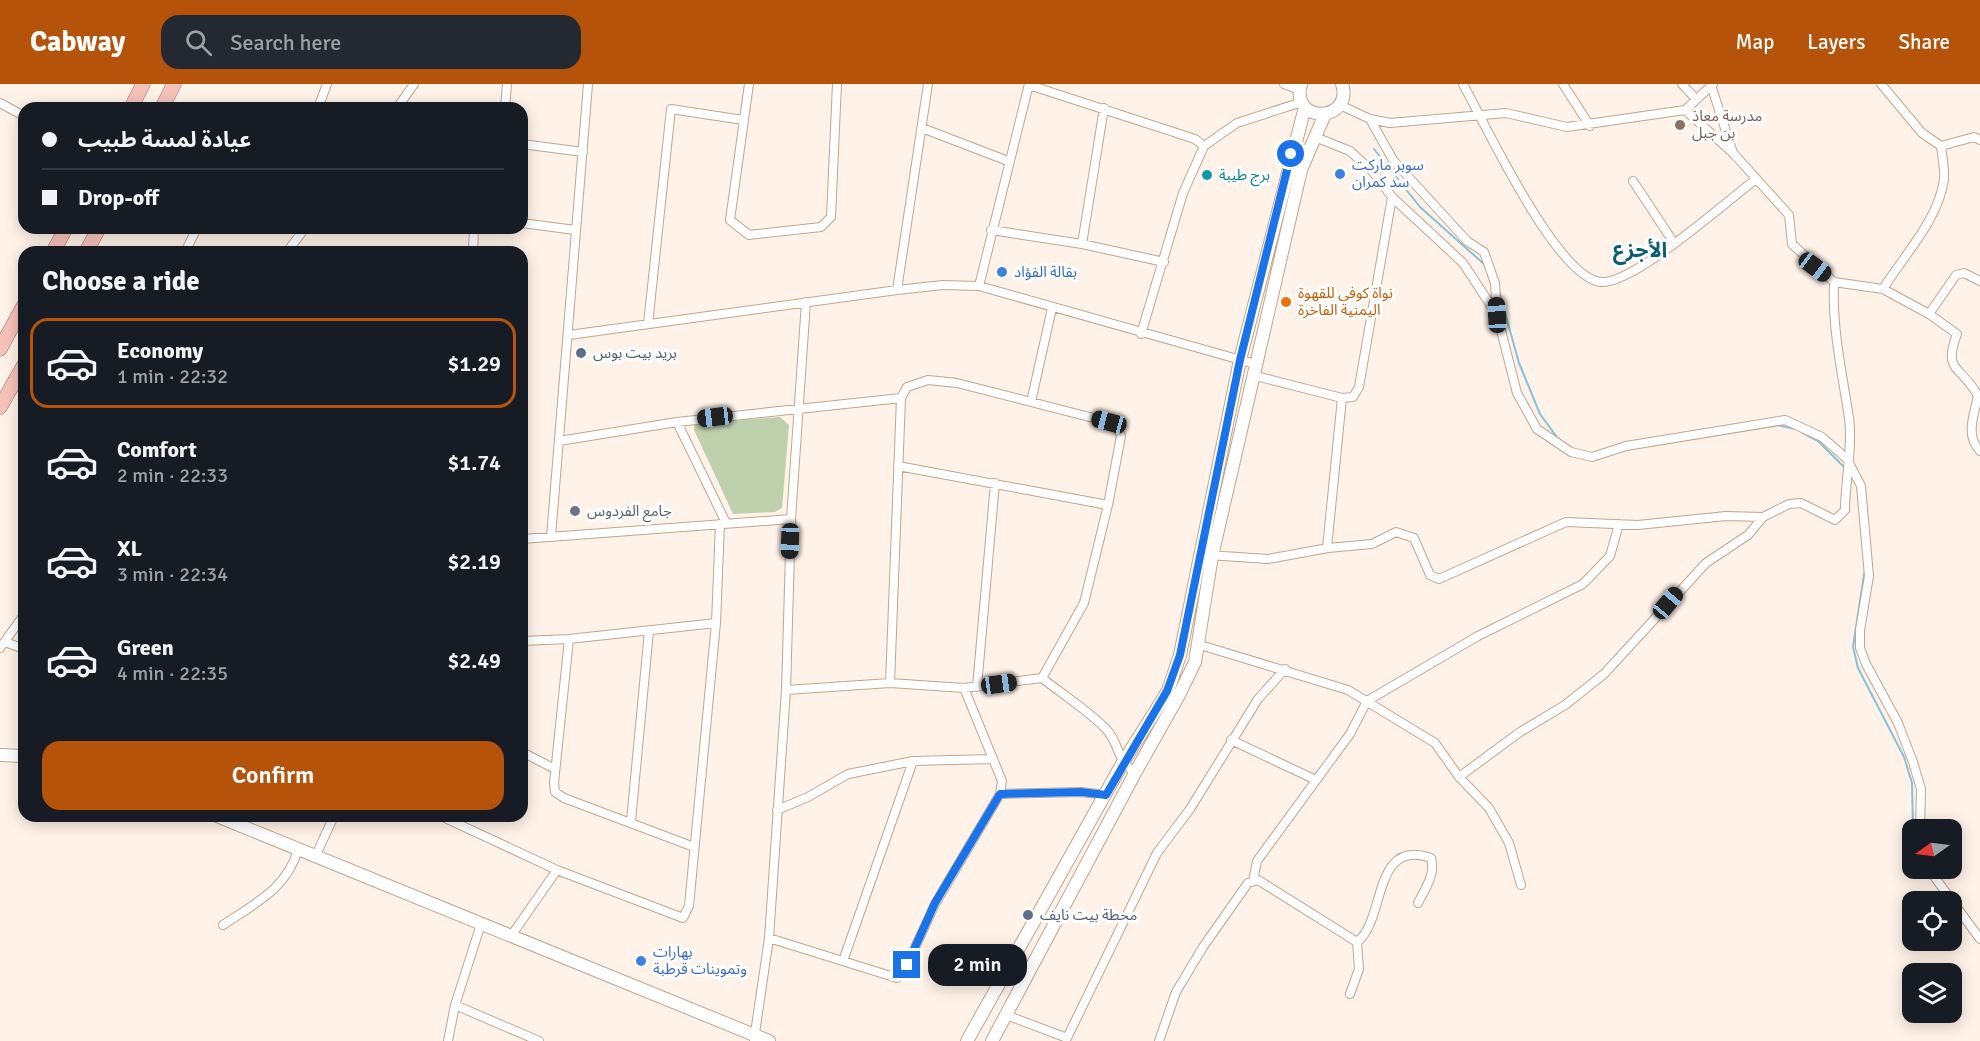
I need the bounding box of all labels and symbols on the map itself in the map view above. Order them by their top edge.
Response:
place label: مدرسة معاذ بن جبل [1692,107,1762,142]
marker: مدرسة معاذ بن جبل [1673,118,1687,132]
route start [1277,140,1304,167]
place label: سوبر ماركت سد كمران [1352,156,1424,191]
place label: برج طيبة [1219,166,1270,187]
marker: سوبر ماركت سد كمران [1333,167,1347,181]
marker: برج طيبة [1200,168,1214,182]
district label: الأجزع [1613,237,1667,265]
car [1795,249,1835,285]
place label: بقالة الفؤاد [1014,263,1077,281]
marker: بقالة الفؤاد [995,265,1009,279]
place label: نواة كوفي للقهوة اليمنية الفاخرة [1298,284,1393,319]
marker: نواة كوفي للقهوة اليمنية الفاخرة [1279,295,1293,309]
car [1487,297,1507,333]
place label: بريد بيت بوس [593,344,677,362]
marker: بريد بيت بوس [574,346,588,360]
car [696,406,734,428]
car [1089,409,1129,435]
place label: جامع الفردوس [587,502,672,523]
marker: جامع الفردوس [568,504,582,518]
car [780,523,800,559]
car [1650,583,1686,623]
car [980,673,1018,695]
north arrow [1902,819,1962,879]
place label: محطة بيت نايف [1040,906,1137,924]
marker: محطة بيت نايف [1021,908,1035,922]
place label: بهارات وتموينات قرطبة [653,943,747,978]
callout: 2 min [928,944,1027,986]
route end [893,951,920,978]
marker: بهارات وتموينات قرطبة [634,954,648,968]

